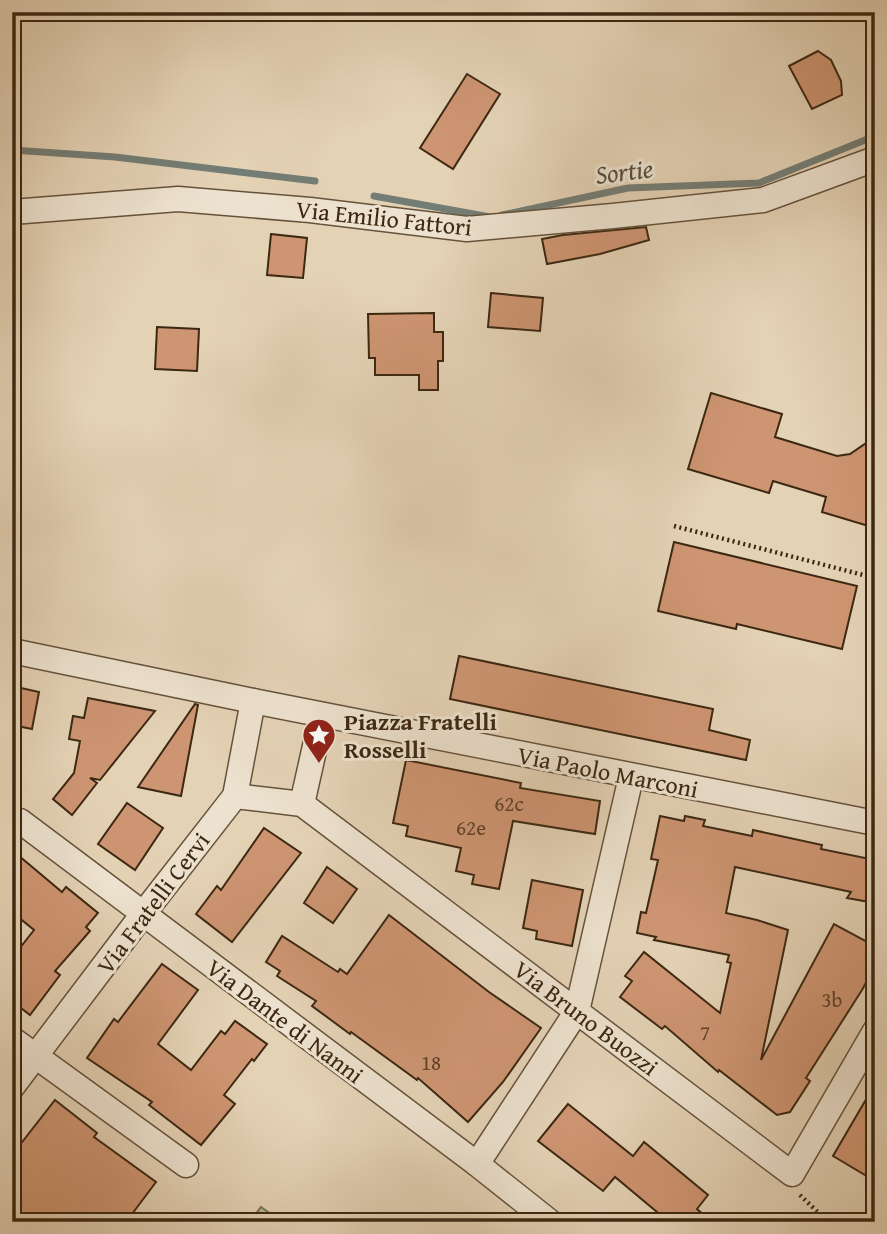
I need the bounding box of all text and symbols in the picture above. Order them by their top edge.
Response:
water label: Sortie [593,148,655,194]
street label: Via Emilio Fattori [294,191,474,245]
place label: Piazza Fratelli Rosselli [344,704,497,767]
place icon: Piazza Fratelli Rosselli [300,716,338,765]
street label: Via Paolo Marconi [515,737,702,807]
house number: 62c [494,788,524,819]
house number: 62e [456,812,486,843]
street label: Via Fratelli Cervi [88,824,218,981]
street label: Via Dante di Nanni [199,950,371,1092]
street label: Via Bruno Buozzi [506,952,666,1084]
house number: 3b [822,984,842,1015]
house number: 7 [700,1017,710,1048]
house number: 18 [421,1047,441,1078]

